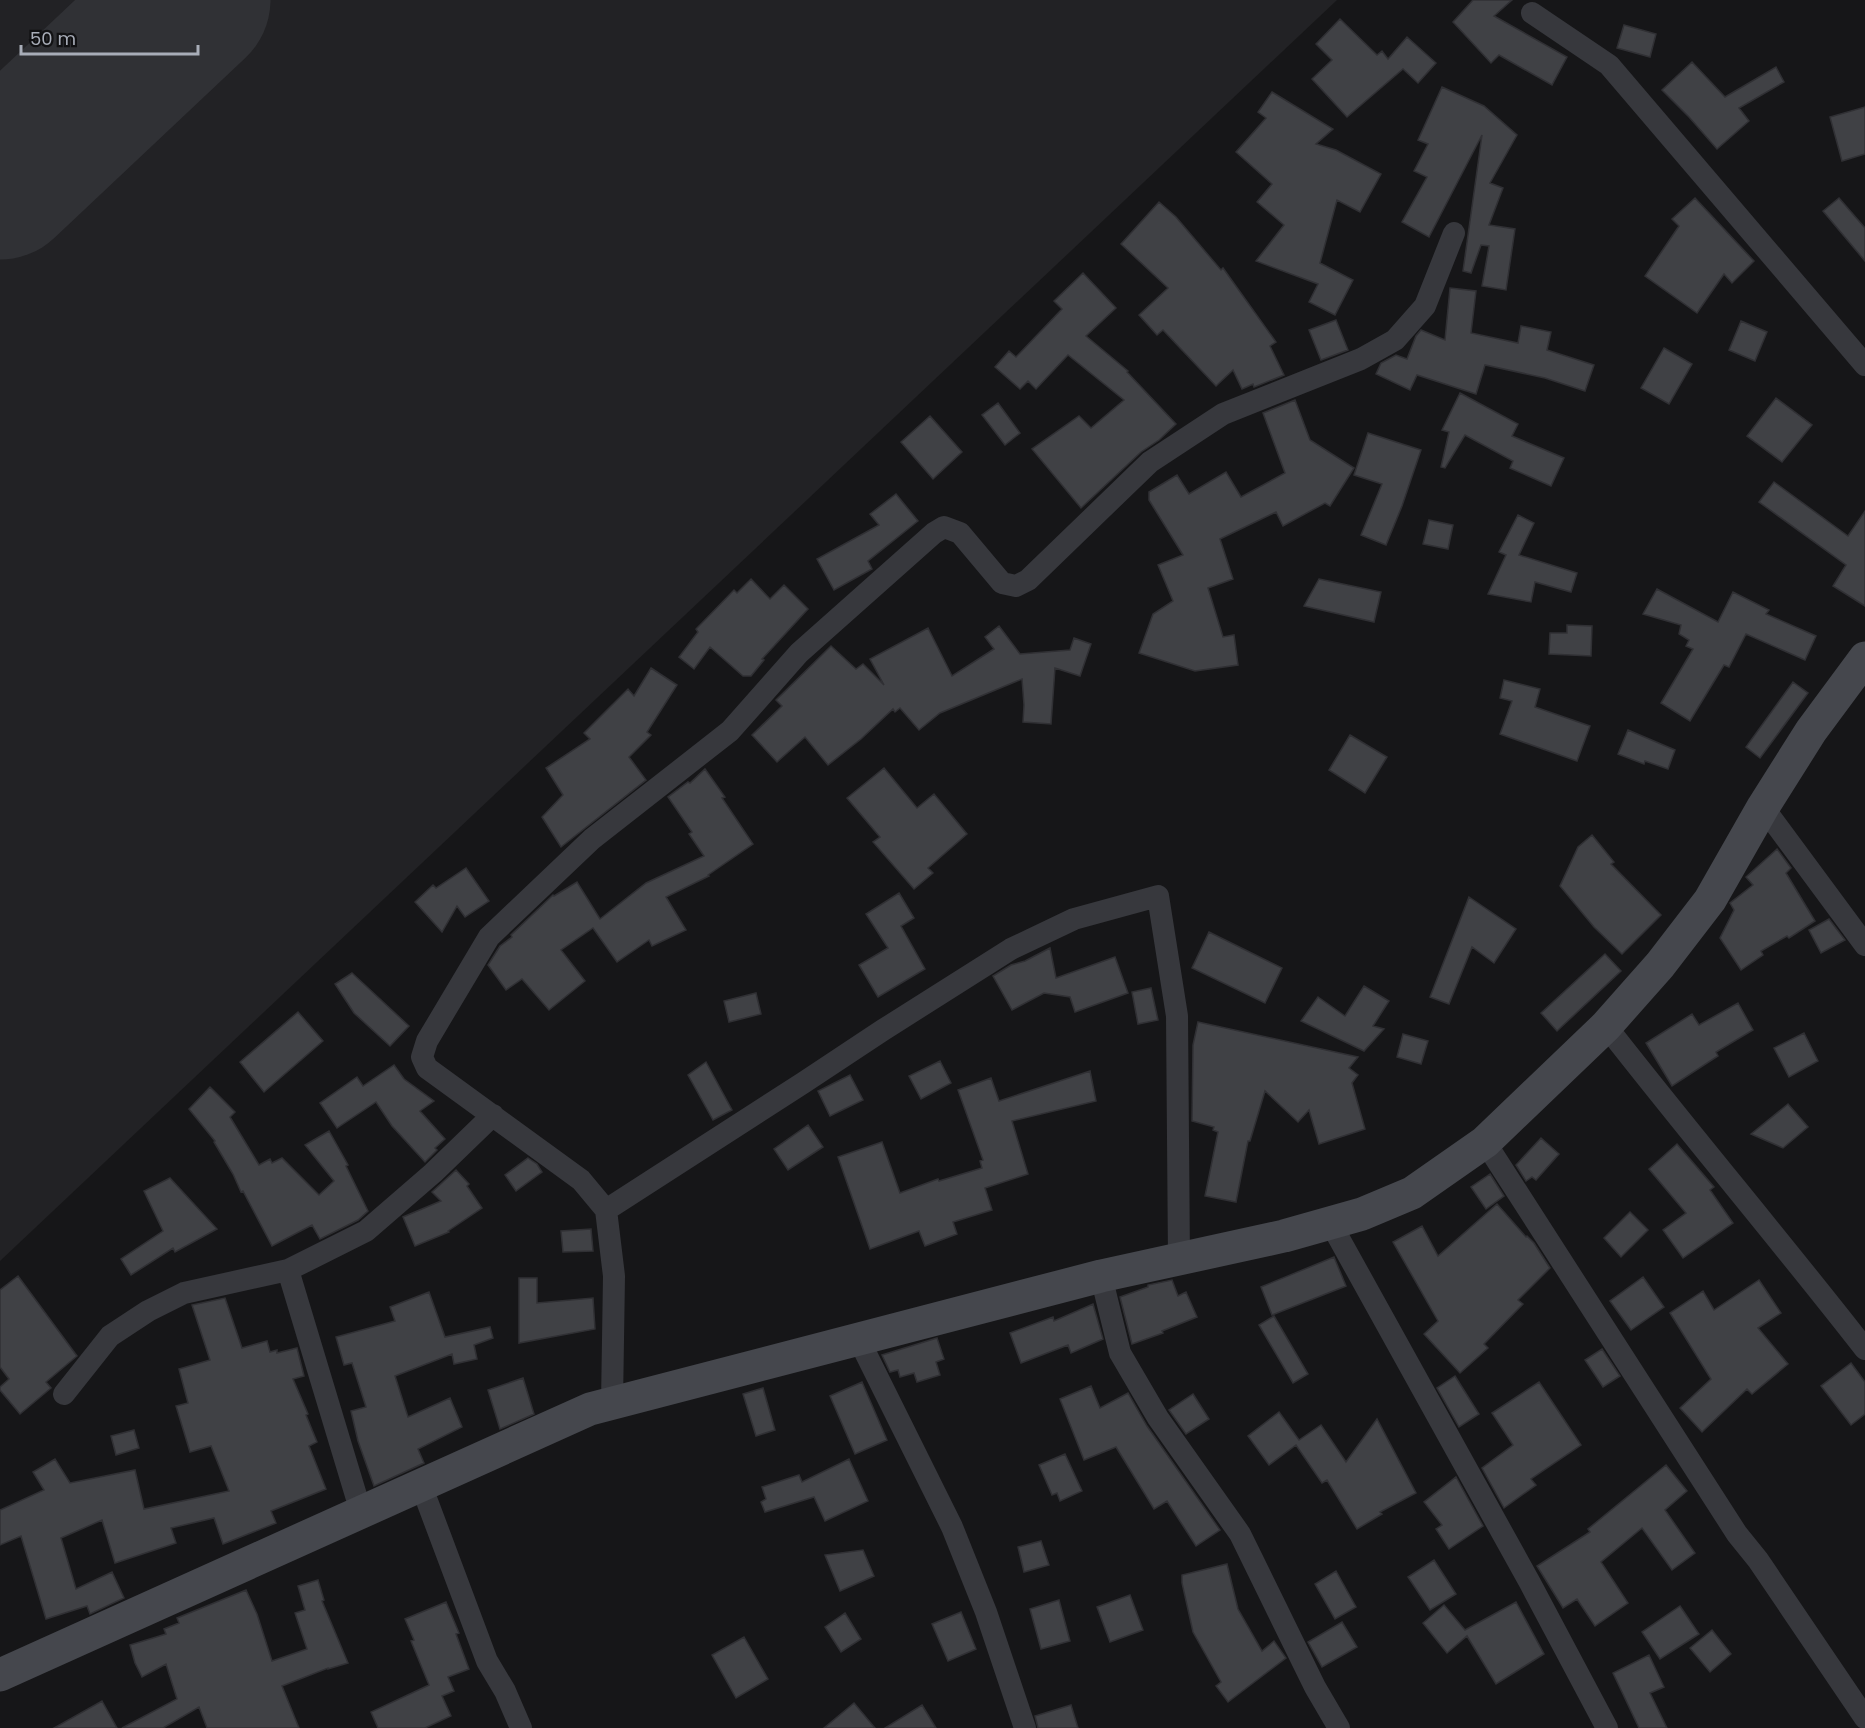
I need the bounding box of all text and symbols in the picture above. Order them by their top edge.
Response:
scale bar [21,18,198,56]
text: 50 m [30,26,76,51]

